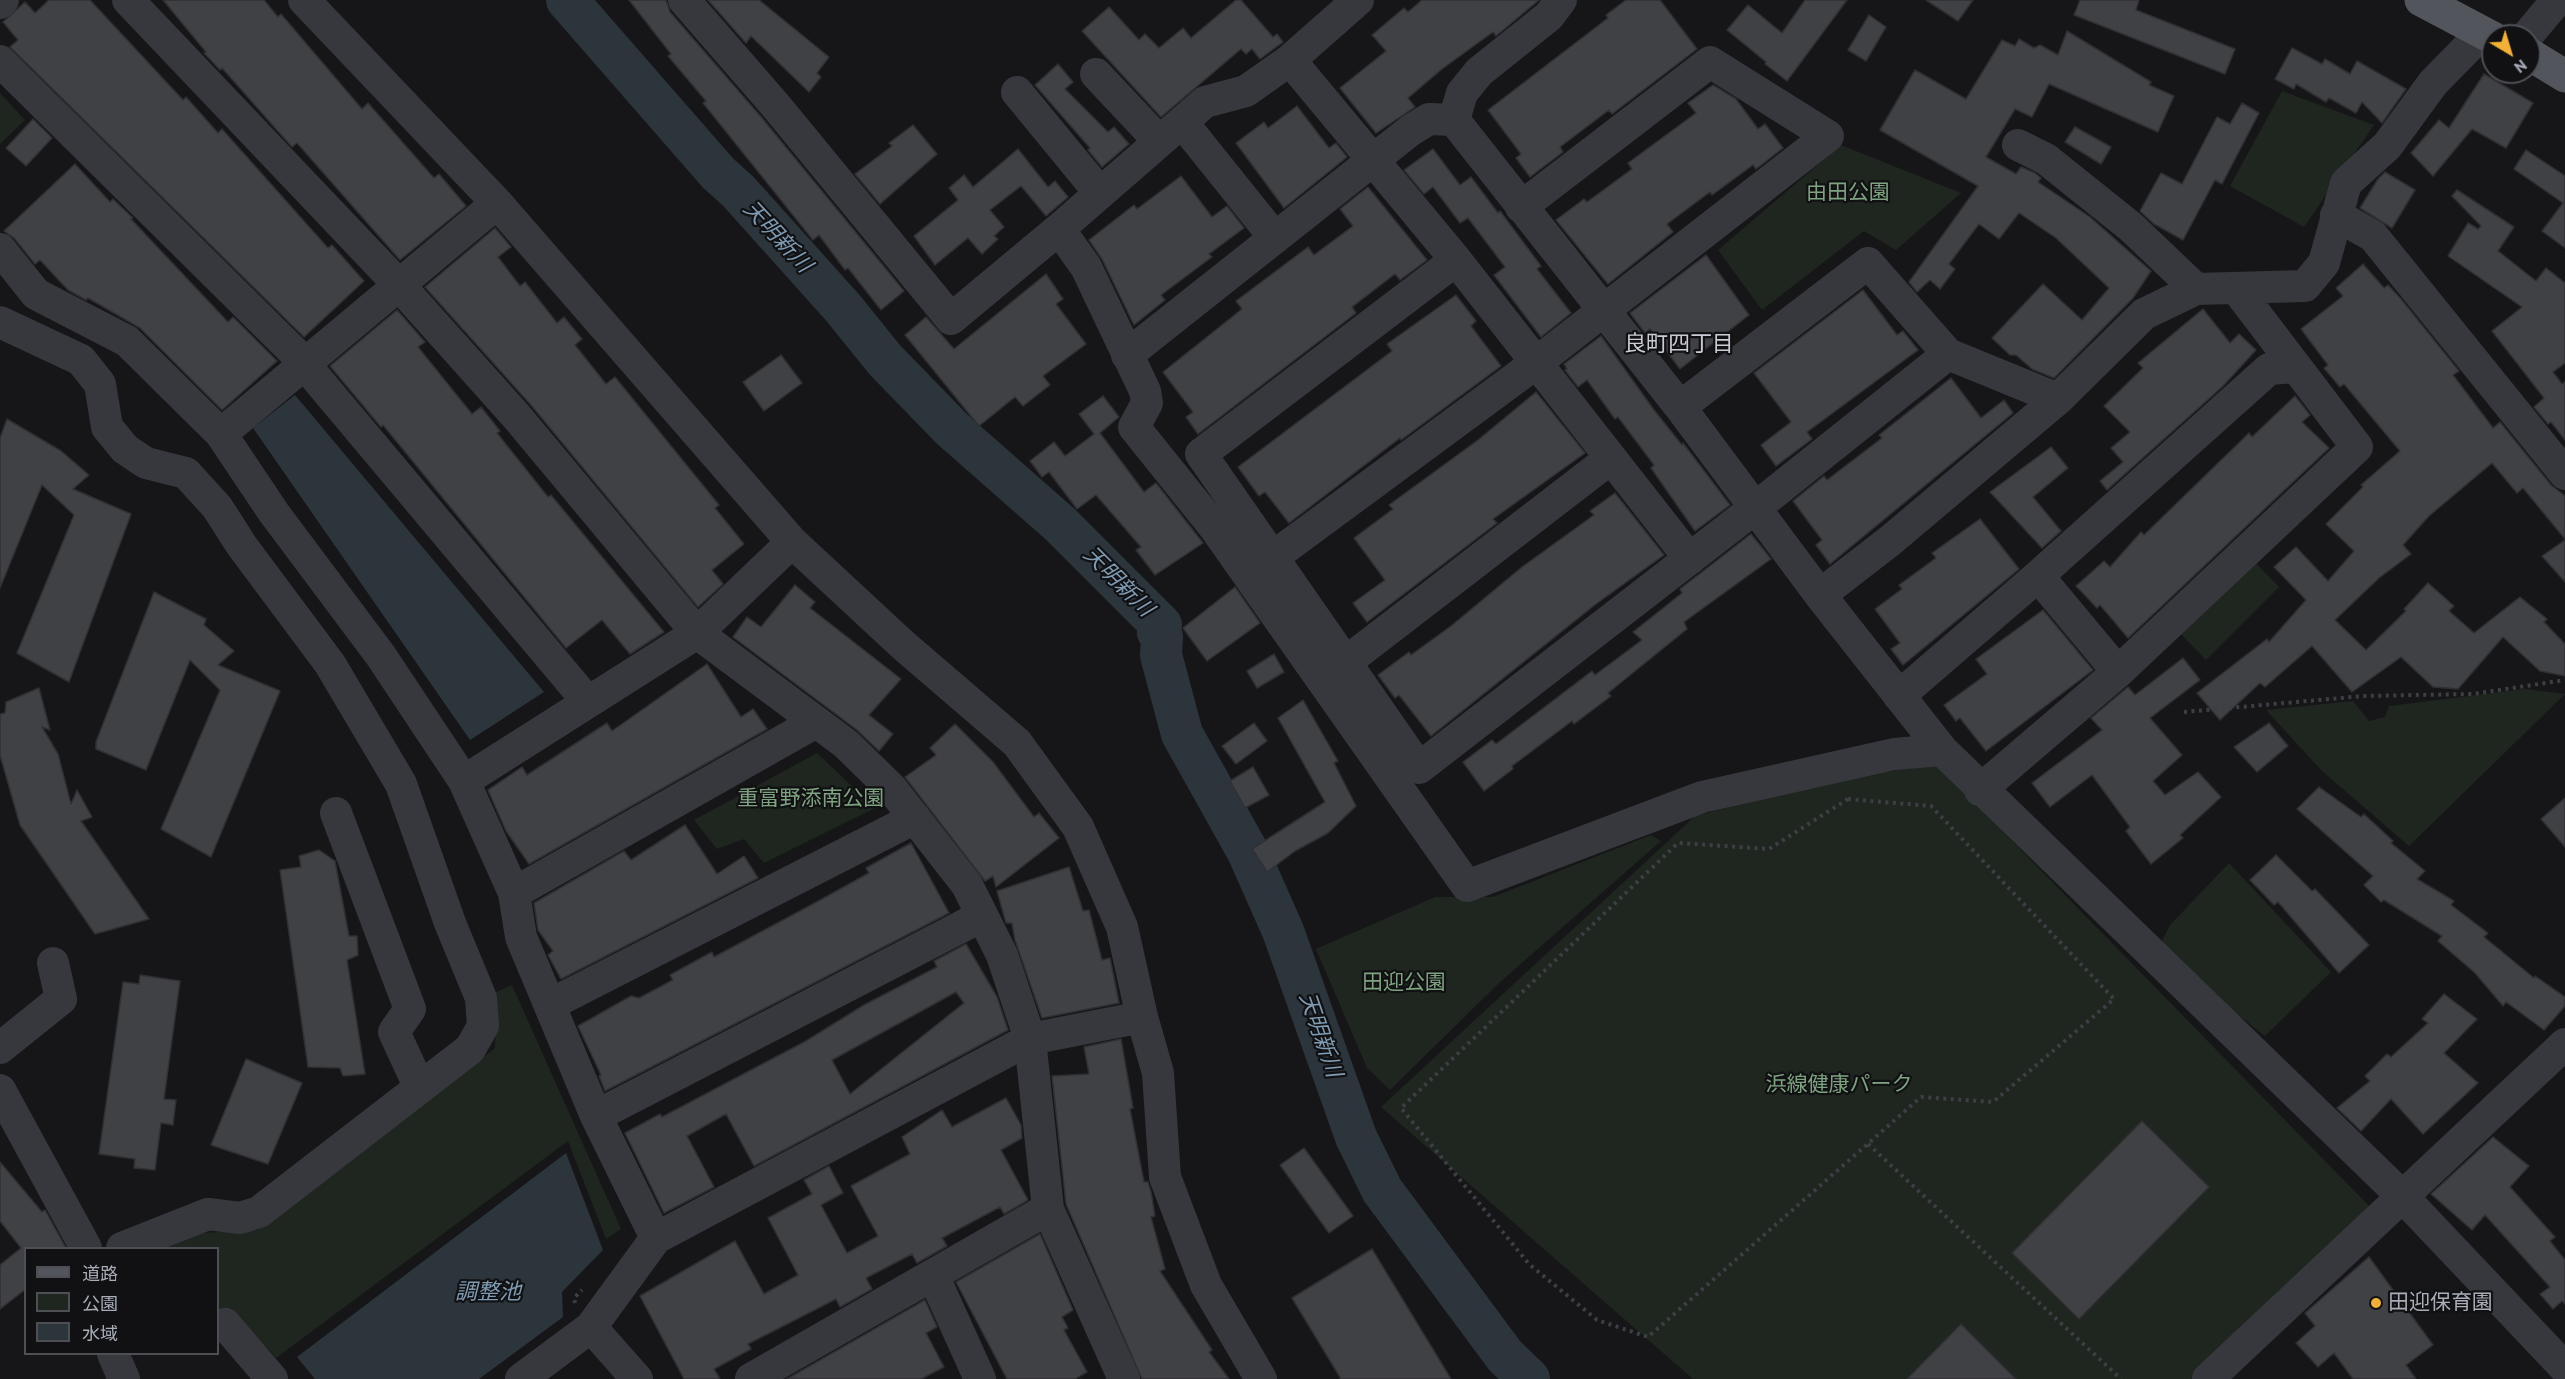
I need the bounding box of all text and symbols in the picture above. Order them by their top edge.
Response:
north arrow [2481,24,2541,84]
text: N [2511,55,2531,78]
park label: 由田公園 [1806,180,1890,206]
water label: 天明新川 [737,196,817,278]
district label: 良町四丁目 [1624,332,1734,358]
water label: 天明新川 [1078,542,1158,622]
park label: 重富野添南公園 [738,786,884,812]
park label: 田迎公園 [1362,970,1446,996]
water label: 天明新川 [1293,989,1347,1081]
park label: 浜線健康パーク [1766,1072,1912,1098]
legend [24,1247,219,1355]
text: 道路 [82,1262,118,1285]
water label: 調整池 [455,1280,521,1306]
place label: 田迎保育園 [2388,1290,2493,1316]
text: 公園 [82,1292,118,1315]
marker: 田迎保育園 [2369,1296,2383,1310]
text: 水域 [82,1322,118,1345]

